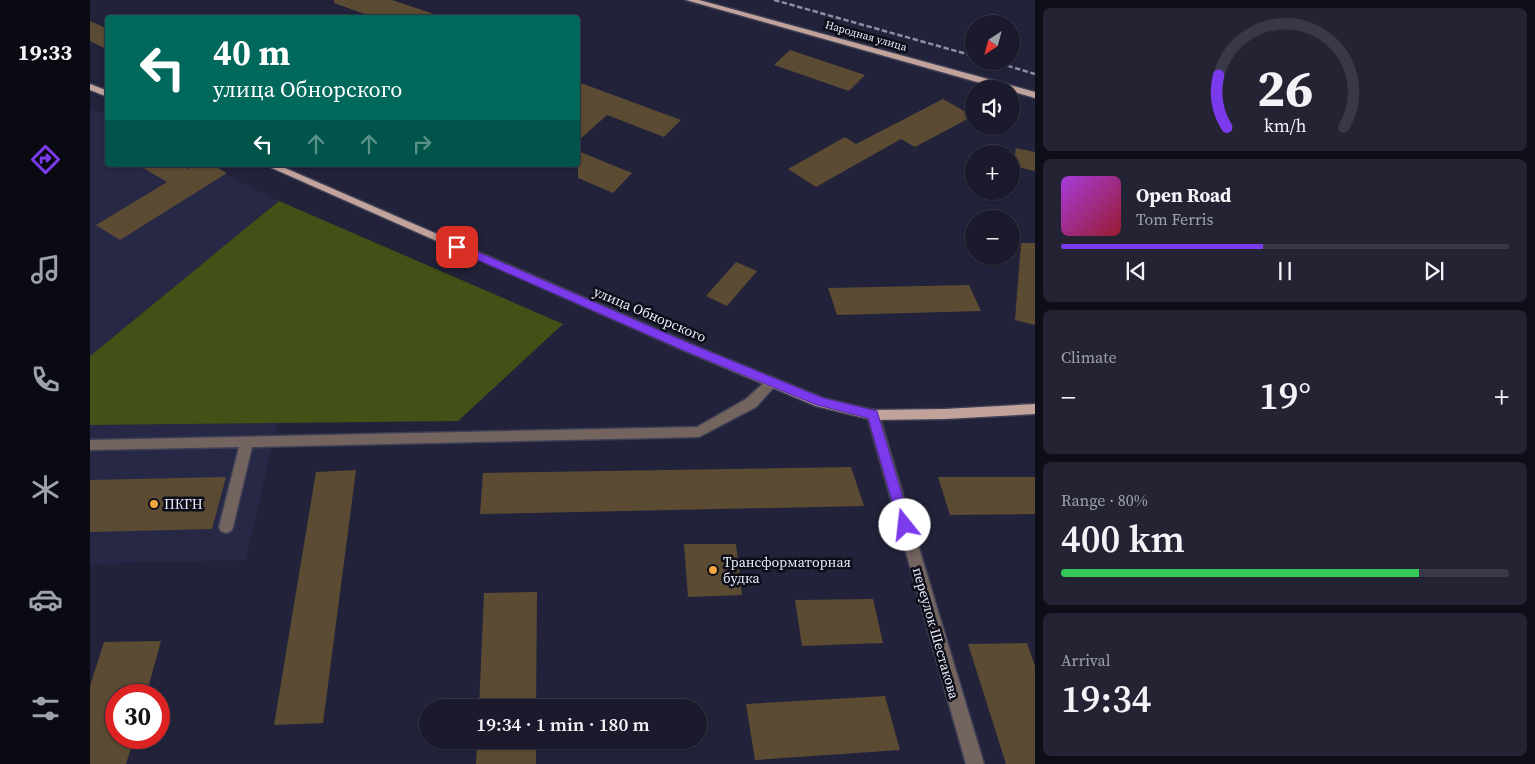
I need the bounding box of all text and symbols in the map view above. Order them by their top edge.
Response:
north arrow [965,15,1020,70]
map controls [965,15,1020,265]
street label: Народная улица [823,17,909,55]
text: 40 m [213,29,290,77]
icon: left [130,35,195,100]
text: 19:33 [18,37,72,67]
text: 26 [1257,52,1313,123]
text: улица Обнорского [213,74,402,104]
button: sound [965,80,1020,135]
text: km/h [1264,113,1307,138]
icon: left [249,130,277,158]
icon: ahead [302,130,330,158]
icon: ahead [355,130,383,158]
icon: right [408,130,436,158]
icon: directions [28,142,63,177]
button: + [965,145,1020,200]
text: Open Road [1136,182,1231,208]
text: Tom Ferris [1136,208,1214,230]
button: − [965,210,1020,265]
pin [436,226,478,268]
icon: arrive [443,233,471,261]
icon: music [28,252,63,287]
icon: previous [1122,257,1150,285]
icon: pause [1271,257,1299,285]
icon: next [1420,257,1448,285]
street label: улица Обнорского [591,281,710,347]
text: Climate [1061,346,1117,368]
icon: phone [28,362,63,397]
text: 19° [1259,370,1311,422]
text: − [1061,378,1076,416]
text: + [1494,378,1509,416]
icon: climate [28,472,63,507]
text: Range · 80% [1061,489,1148,511]
place label: ПКГН [164,494,203,514]
marker: ПКГН [148,498,160,510]
position arrow [878,498,930,550]
text: 400 km [1061,513,1185,565]
place label: Трансформаторная будка [723,552,851,588]
marker: Трансформаторная будка [707,564,719,576]
street label: переулок Шестакова [908,565,965,702]
icon: car [28,582,63,617]
text: Arrival [1061,649,1110,671]
text: 19:34 [1061,673,1151,725]
speed limit sign: 30 [105,684,170,749]
icon: filters [28,691,63,726]
text: 19:34 · 1 min · 180 m [476,711,650,737]

